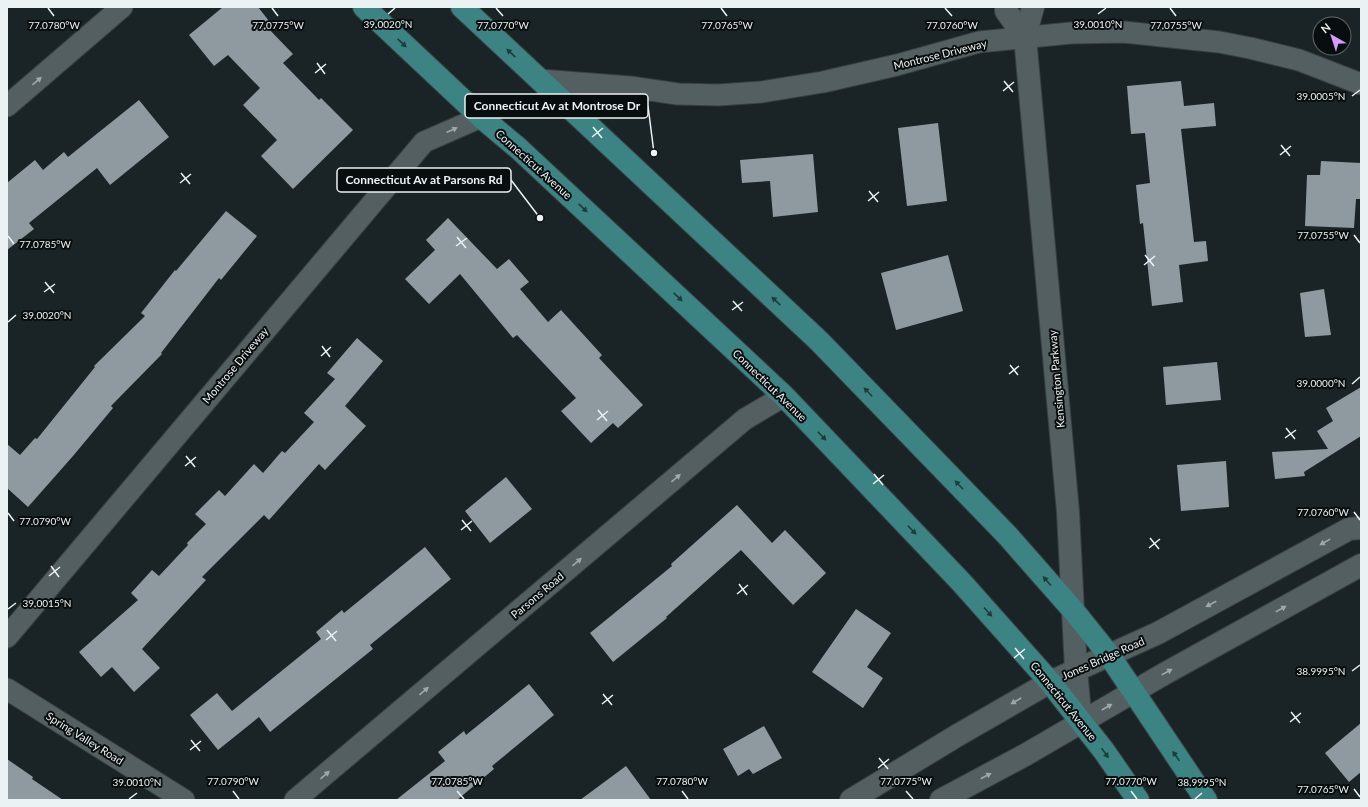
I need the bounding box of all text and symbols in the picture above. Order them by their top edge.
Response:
north arrow [1312,16,1352,56]
text: 39.0020°N [364,18,412,30]
text: 39.0010°N [1074,18,1122,30]
text: 77.0780°W [28,19,80,31]
text: 77.0775°W [252,19,304,31]
text: 77.0770°W [477,19,529,31]
text: 77.0765°W [701,19,753,31]
text: 77.0760°W [926,19,978,31]
text: 77.0755°W [1150,19,1202,31]
text: N [1318,20,1333,36]
street label: Montrose Driveway [892,36,988,72]
one-way arrow [398,38,407,47]
one-way arrow [506,49,516,58]
one-way arrow [31,76,42,85]
text: 39.0005°N [1297,90,1345,102]
callout: Connecticut Av at Montrose Dr [465,94,648,118]
text: Connecticut Av at Montrose Dr [474,98,641,113]
one-way arrow [447,126,459,132]
street label: Connecticut Avenue [493,126,575,202]
callout: Connecticut Av at Parsons Rd [337,168,511,192]
text: Connecticut Av at Parsons Rd [346,172,503,187]
one-way arrow [578,204,588,213]
text: 77.0755°W [1297,229,1349,241]
text: 77.0785°W [19,238,71,250]
one-way arrow [673,292,683,302]
one-way arrow [771,296,781,305]
text: 39.0020°N [23,309,71,321]
street label: Montrose Driveway [199,324,271,406]
street label: Kensington Parkway [1045,329,1067,429]
street label: Connecticut Avenue [730,346,810,424]
text: 39.0000°N [1297,377,1345,389]
one-way arrow [864,387,873,397]
one-way arrow [817,431,827,441]
one-way arrow [670,473,681,482]
one-way arrow [954,480,964,490]
text: 77.0760°W [1297,506,1349,518]
text: 77.0790°W [19,515,71,527]
one-way arrow [907,525,916,535]
one-way arrow [1319,539,1331,545]
one-way arrow [571,557,582,566]
street label: Parsons Road [508,569,566,621]
one-way arrow [1043,575,1052,586]
text: 39.0015°N [23,597,71,609]
one-way arrow [1205,601,1217,608]
one-way arrow [1275,606,1287,613]
one-way arrow [983,607,993,617]
street label: Jones Bridge Road [1060,634,1146,682]
street label: Connecticut Avenue [1028,659,1100,743]
text: 38.9995°N [1297,665,1345,677]
one-way arrow [1161,669,1173,676]
one-way arrow [418,686,429,695]
one-way arrow [1010,698,1022,705]
one-way arrow [1101,704,1113,711]
street label: Spring Valley Road [44,709,126,767]
one-way arrow [1101,748,1109,758]
one-way arrow [1172,751,1180,762]
one-way arrow [319,770,330,779]
one-way arrow [980,772,992,779]
text: 77.0790°W [207,775,259,787]
text: 77.0785°W [431,775,483,787]
text: 77.0780°W [656,775,708,787]
text: 77.0775°W [880,775,932,787]
text: 77.0770°W [1105,775,1157,787]
text: 39.0010°N [113,776,161,788]
text: 38.9995°N [1178,776,1226,788]
text: 77.0765°W [1297,783,1349,795]

